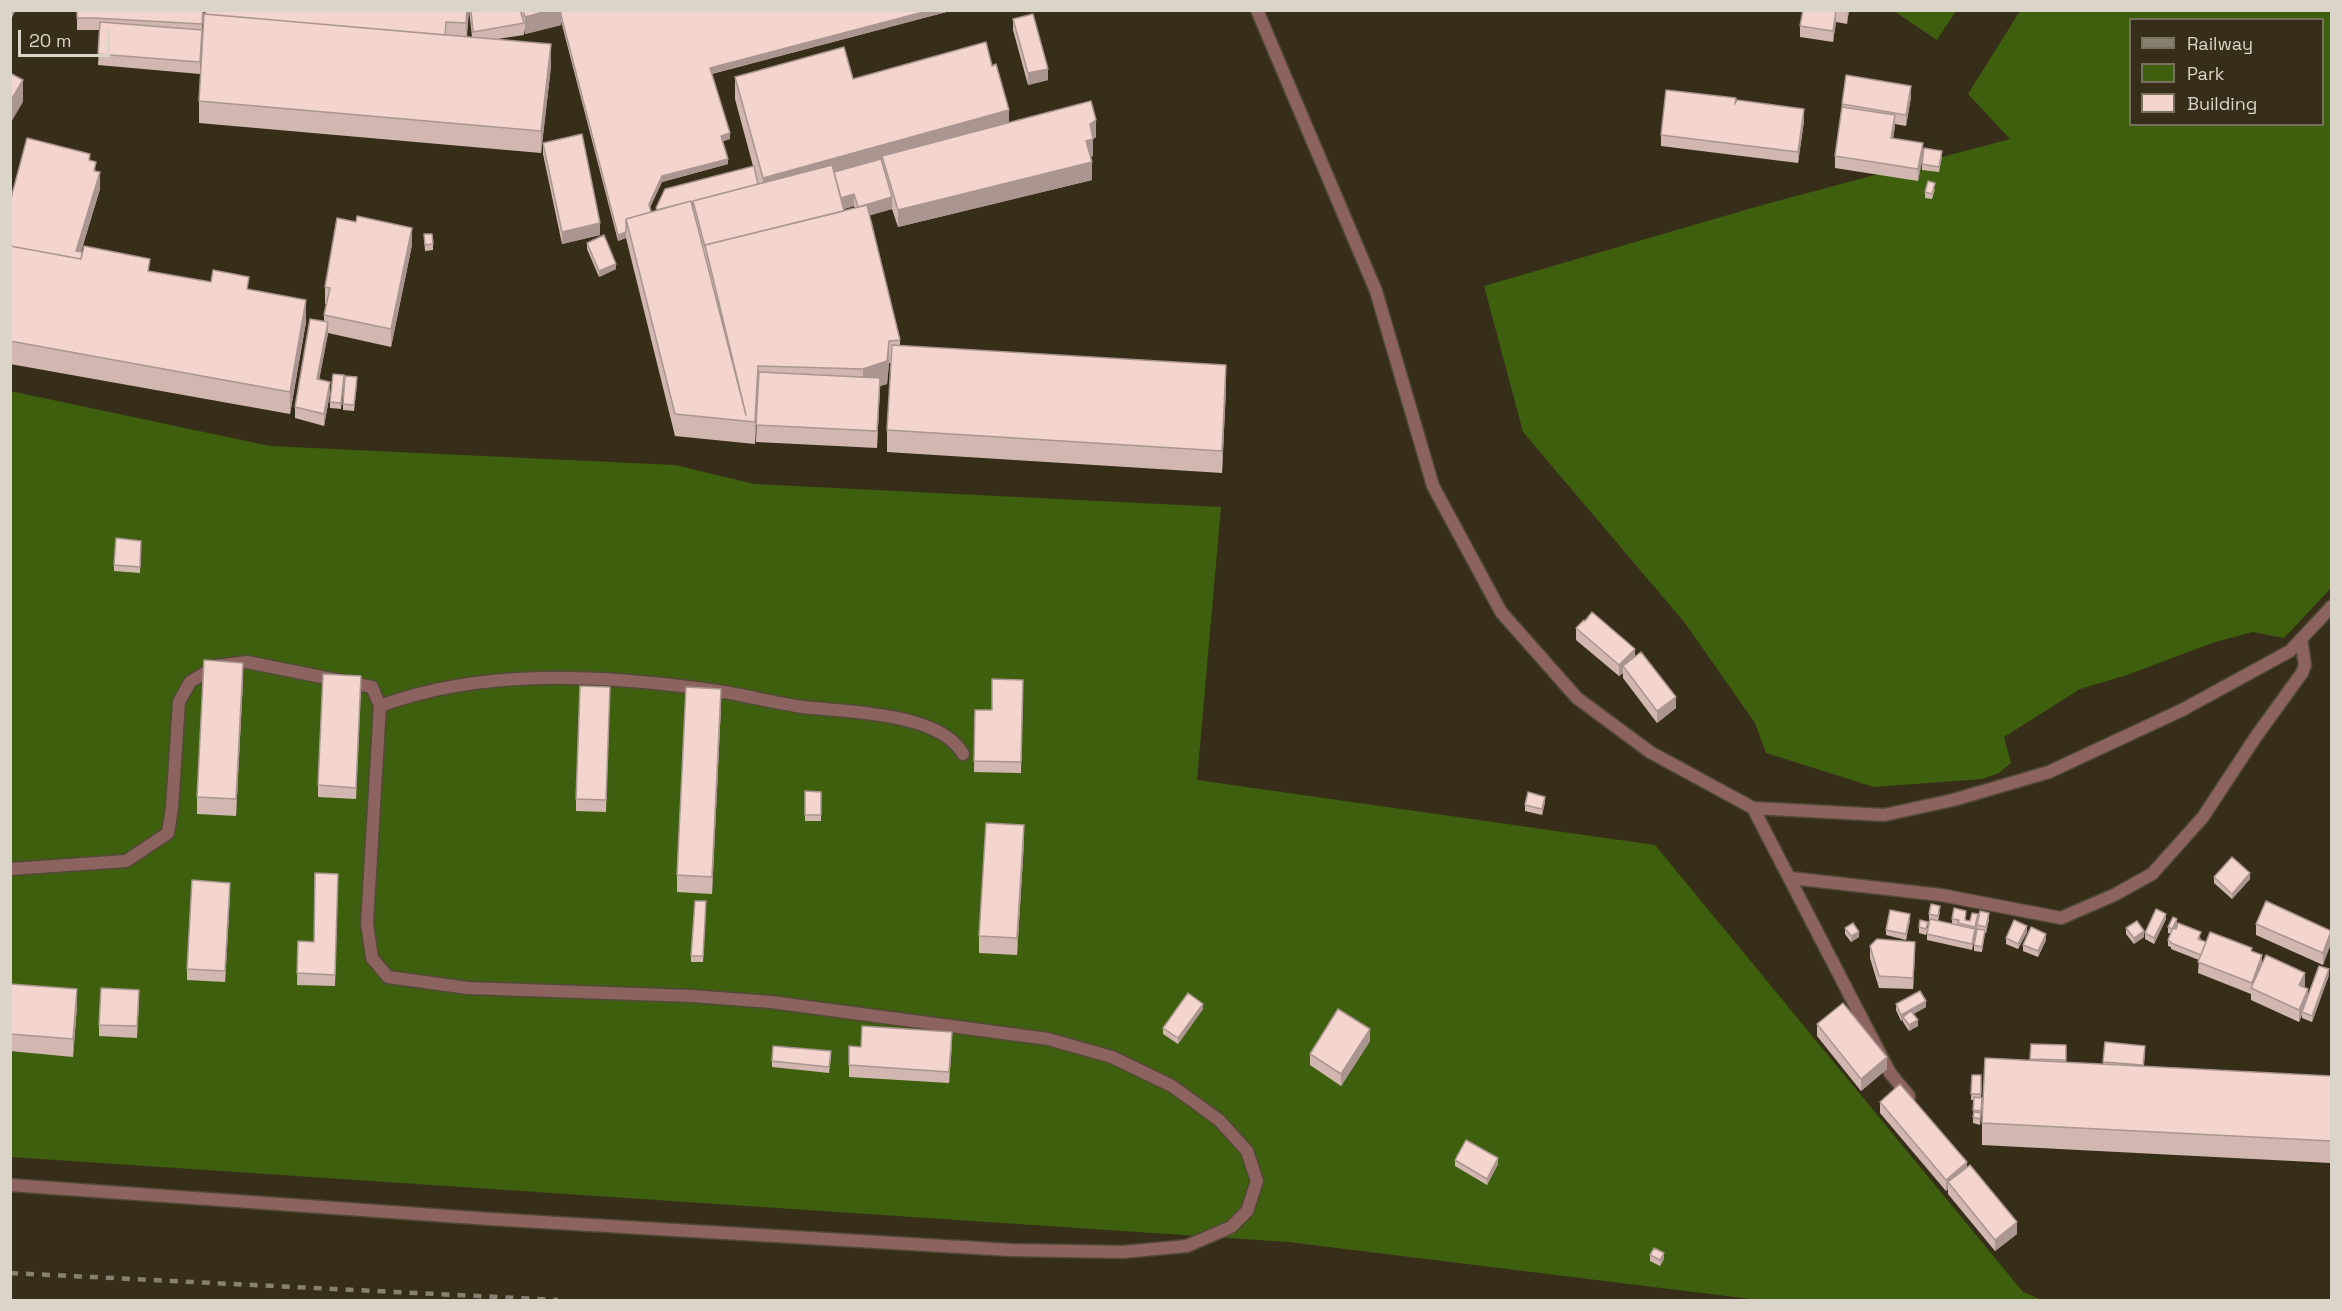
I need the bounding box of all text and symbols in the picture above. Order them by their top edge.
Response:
scale bar [21,18,112,56]
legend [2129,18,2324,126]
text: 20 m [29,29,72,52]
text: Railway [2187,32,2253,55]
text: Park [2187,62,2224,85]
text: Building [2187,92,2257,115]

